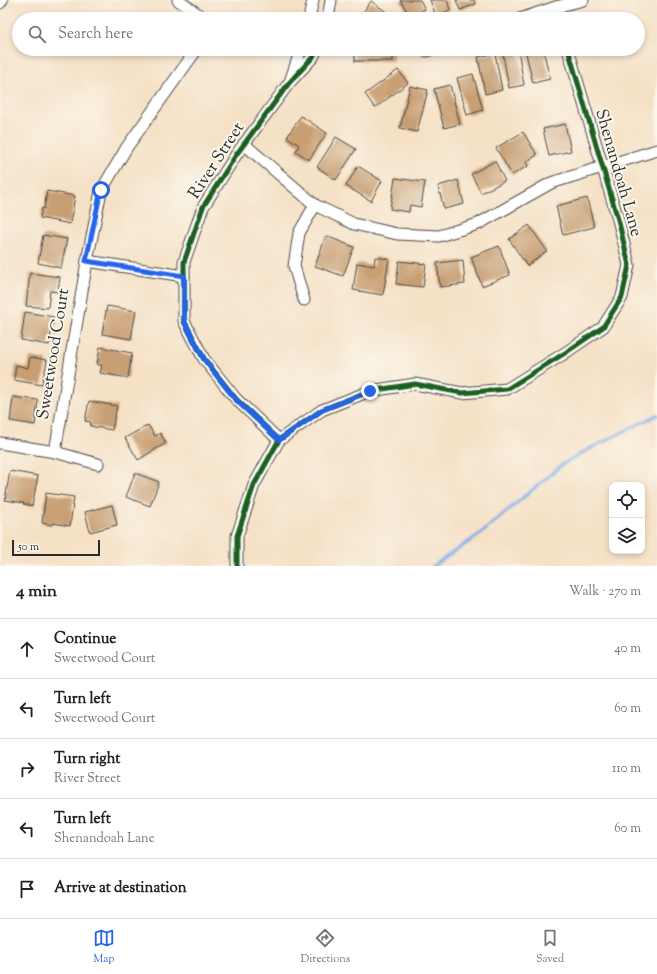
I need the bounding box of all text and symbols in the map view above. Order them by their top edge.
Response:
search box [12,12,645,56]
icon: search [26,23,48,45]
text: Search here [58,24,133,45]
street label: Shenandoah Lane [588,106,648,240]
street label: River Street [183,118,251,204]
route start [92,181,110,199]
street label: Sweetwood Court [32,287,76,421]
route end [361,382,379,400]
map controls [609,482,645,554]
button: locate [609,482,645,518]
button: layers [609,518,645,554]
scale bar [12,538,100,557]
text: 50 m [18,539,39,555]
text: 4 min [16,580,57,604]
text: Walk · 270 m [569,583,641,601]
text: Continue [54,629,116,650]
icon: ahead [16,638,38,660]
text: 40 m [614,640,641,658]
text: Sweetwood Court [54,650,155,668]
text: Turn left [54,689,111,710]
icon: left [16,698,38,720]
text: 60 m [614,700,641,718]
text: Sweetwood Court [54,710,155,728]
text: Turn right [54,749,120,770]
icon: right [16,758,38,780]
text: 110 m [612,760,641,778]
text: River Street [54,770,121,788]
text: Turn left [54,809,111,830]
icon: left [16,818,38,840]
text: 60 m [614,820,641,838]
text: Shenandoah Lane [54,830,155,848]
icon: arrive [16,878,38,900]
text: Arrive at destination [54,878,187,899]
tab: Map [93,927,115,967]
tab: Directions [301,927,350,967]
tab: Saved [536,927,564,967]

